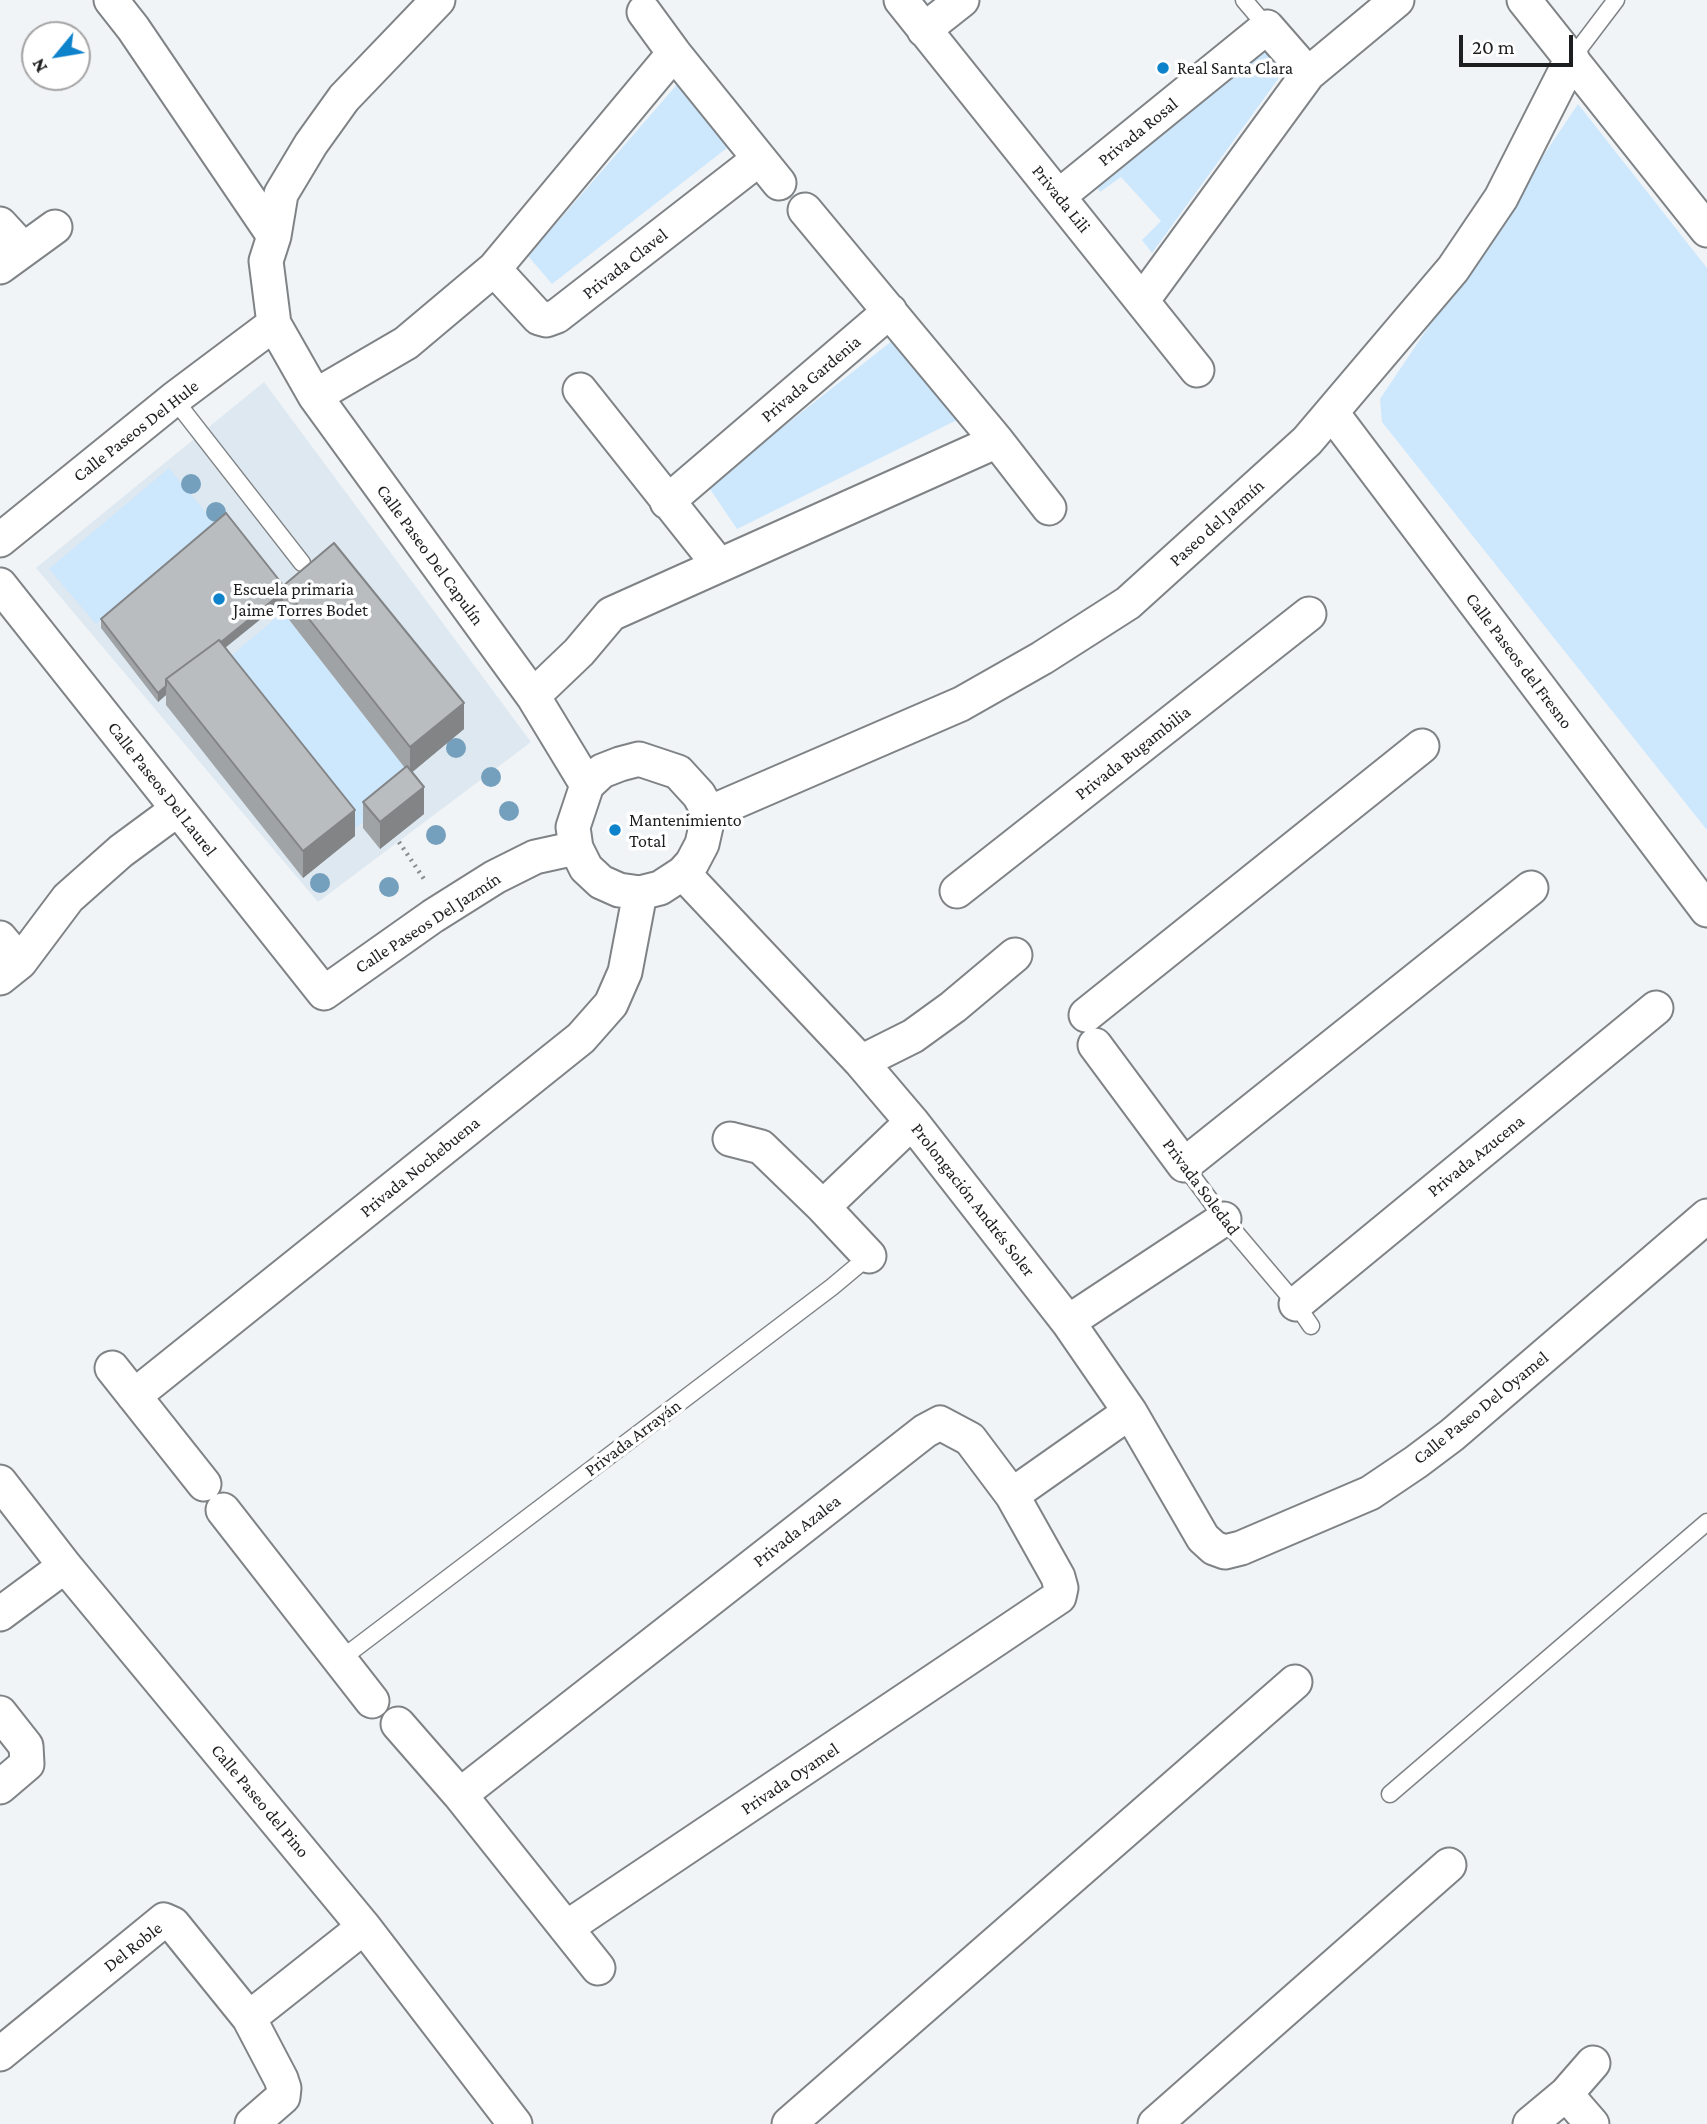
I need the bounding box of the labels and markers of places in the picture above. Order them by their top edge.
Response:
place label: Real Santa Clara [1177,57,1293,79]
marker: Real Santa Clara [1155,60,1171,76]
place label: Escuela primaria Jaime Torres Bodet [233,578,368,620]
marker: Escuela primaria Jaime Torres Bodet [211,591,227,607]
place label: Mantenimiento Total [629,809,742,852]
marker: Mantenimiento Total [607,822,623,838]

